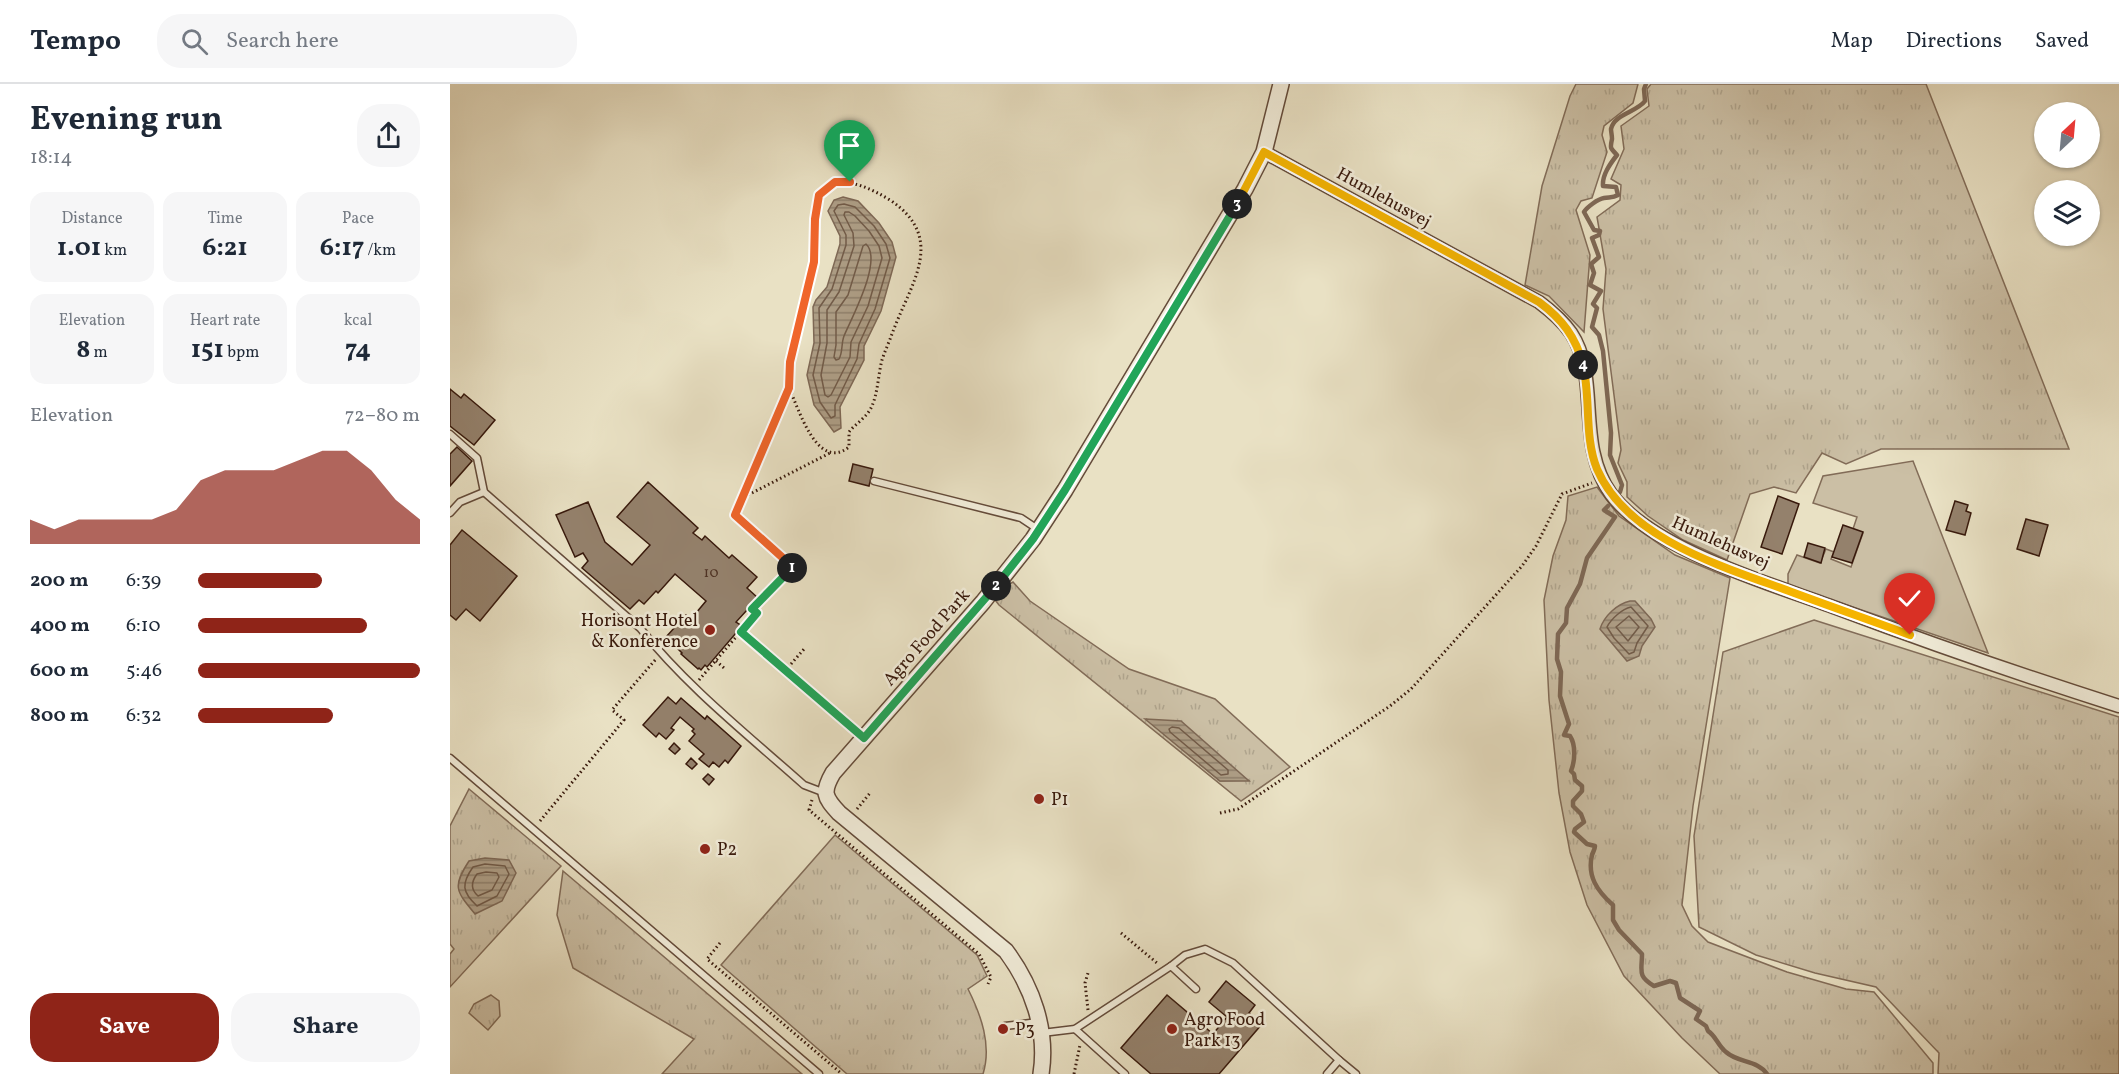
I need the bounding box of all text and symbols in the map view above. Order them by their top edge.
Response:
search box [157,14,577,68]
text: Tempo [30,22,121,61]
icon: search [178,25,211,58]
text: Search here [226,26,339,57]
text: Map [1831,27,1873,56]
text: Directions [1906,27,2002,56]
text: Saved [2035,27,2089,56]
text: Evening run [30,98,223,144]
north arrow [2034,102,2100,168]
map controls [2034,102,2100,246]
button: share [357,104,420,167]
pin [824,120,875,182]
icon: arrive [833,129,866,162]
text: 18:14 [30,144,72,172]
street label: Humlehusvej [1331,162,1435,235]
button: layers [2034,180,2100,246]
pin: 3 [1222,189,1252,219]
text: 3 [1233,193,1241,215]
text: Distance [61,208,123,230]
text: Time [207,208,243,230]
text: Pace [342,208,374,230]
text: 1.01 [57,230,101,266]
text: 6:21 [202,230,248,266]
text: 6:17 [320,230,364,266]
text: km [101,240,127,262]
text: /km [364,240,396,262]
text: Elevation [59,310,125,332]
text: Heart rate [190,310,260,332]
text: kcal [344,310,372,332]
text: 8 [76,332,90,368]
text: 151 [191,332,224,368]
text: 74 [345,332,371,368]
text: m [90,342,108,364]
text: bpm [224,342,259,364]
pin: 4 [1568,350,1598,380]
text: 4 [1578,354,1588,376]
text: Elevation [30,402,113,430]
text: 72–80 m [345,402,420,430]
street label: Humlehusvej [1667,511,1773,576]
pin: 1 [777,553,807,583]
text: 1 [789,557,795,579]
house number: 10 [704,563,718,584]
text: 200 m [30,567,88,595]
text: 6:39 [126,567,161,595]
pin: 2 [981,571,1011,601]
pin [1884,573,1935,635]
text: 2 [992,575,1000,597]
icon: check [1893,582,1926,615]
street label: Agro Food Park [878,584,977,692]
place label: Horisont Hotel & Konference [581,609,698,655]
text: 400 m [30,612,90,640]
text: 6:10 [126,612,161,640]
marker: Horisont Hotel & Konference [703,623,717,637]
text: 600 m [30,657,89,685]
text: 5:46 [126,657,162,685]
text: 800 m [30,702,89,730]
text: 6:32 [126,702,162,730]
place label: P1 [1051,788,1068,813]
marker: P1 [1032,792,1046,806]
place label: P2 [717,838,737,863]
marker: P2 [698,842,712,856]
button: Save [30,993,219,1062]
button: Share [231,993,420,1062]
place label: Agro Food Park 13 [1184,1008,1265,1054]
place label: P3 [1015,1018,1035,1043]
marker: P3 [996,1022,1010,1036]
marker: Agro Food Park 13 [1165,1022,1179,1036]

